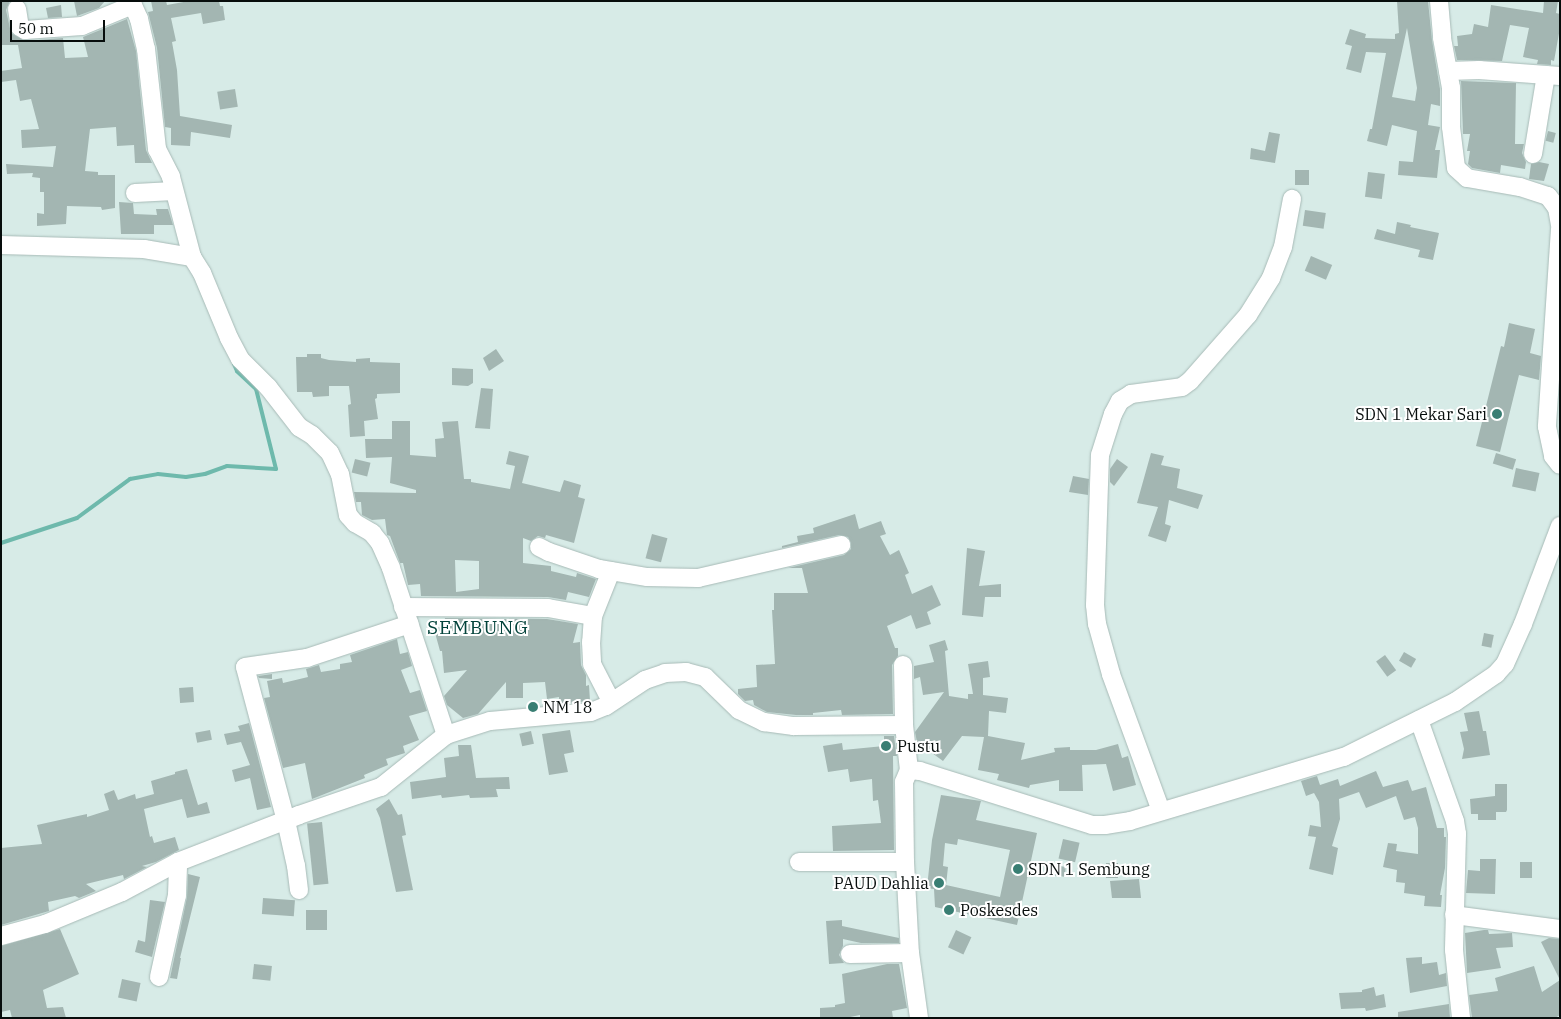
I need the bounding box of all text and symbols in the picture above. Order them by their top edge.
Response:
scale bar [12,10,108,42]
text: 50 m [18,19,54,38]
place label: SDN 1 Mekar Sari [1355,404,1487,424]
marker: SDN 1 Mekar Sari [1491,408,1503,420]
district label: SEMBUNG [426,617,530,639]
place label: NM 18 [543,697,592,717]
marker: NM 18 [527,701,539,713]
place label: Pustu [897,736,940,756]
marker: Pustu [879,739,893,753]
place label: SDN 1 Sembung [1028,859,1150,879]
marker: SDN 1 Sembung [1012,863,1024,875]
place label: PAUD Dahlia [834,873,929,893]
marker: PAUD Dahlia [933,877,945,889]
place label: Poskesdes [960,900,1038,920]
marker: Poskesdes [942,903,956,917]

